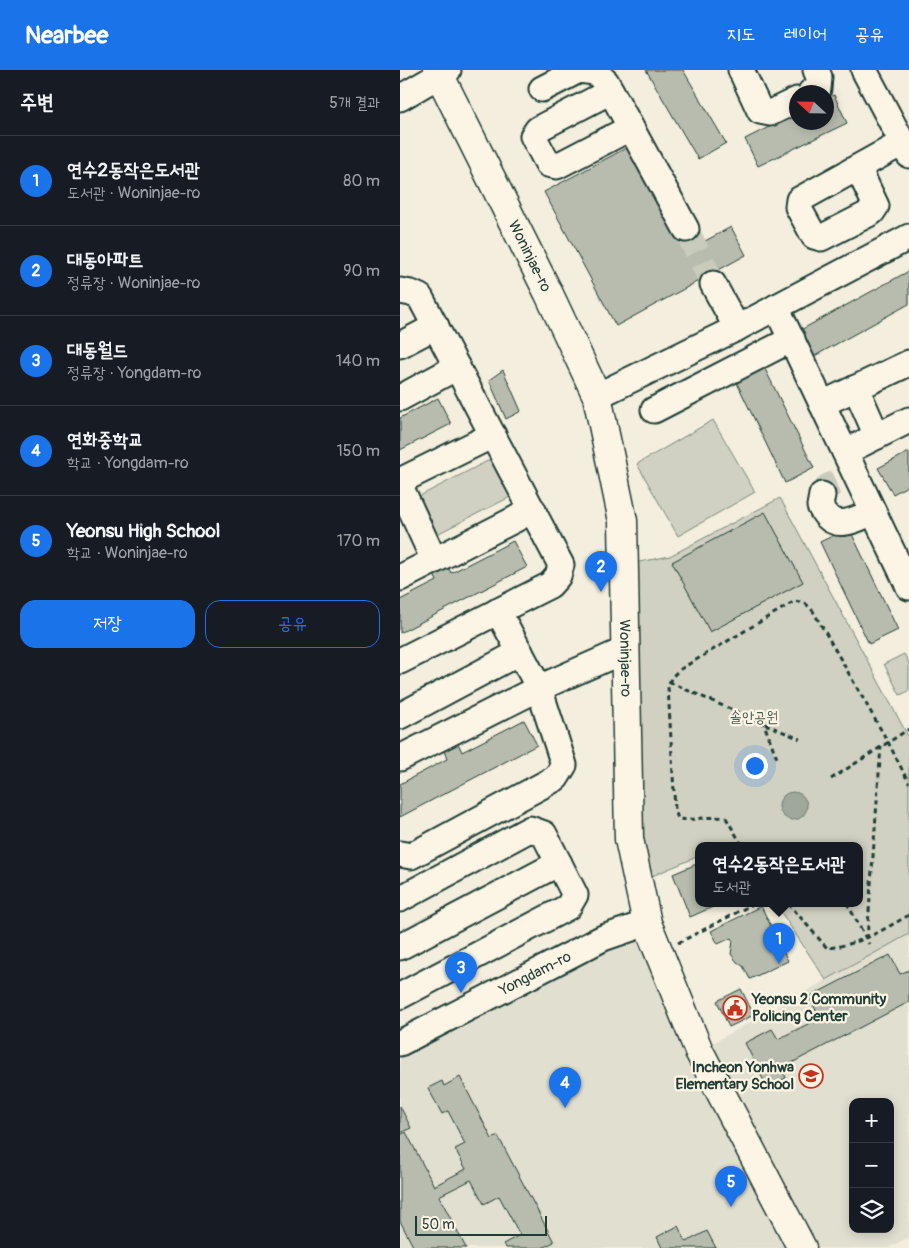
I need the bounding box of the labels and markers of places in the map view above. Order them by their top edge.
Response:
pin: 2 [585,551,617,592]
pin: 1 [763,923,795,964]
pin: 3 [445,952,477,993]
place label: Yeonsu 2 Community Policing Center [751,990,887,1026]
public building icon: Yeonsu 2 Community Policing Center [722,995,748,1021]
place label: Incheon Yonhwa Elementary School [676,1058,794,1094]
school or university icon: Incheon Yonhwa Elementary School [798,1063,824,1089]
pin: 4 [549,1067,581,1108]
pin: 5 [715,1166,747,1207]

